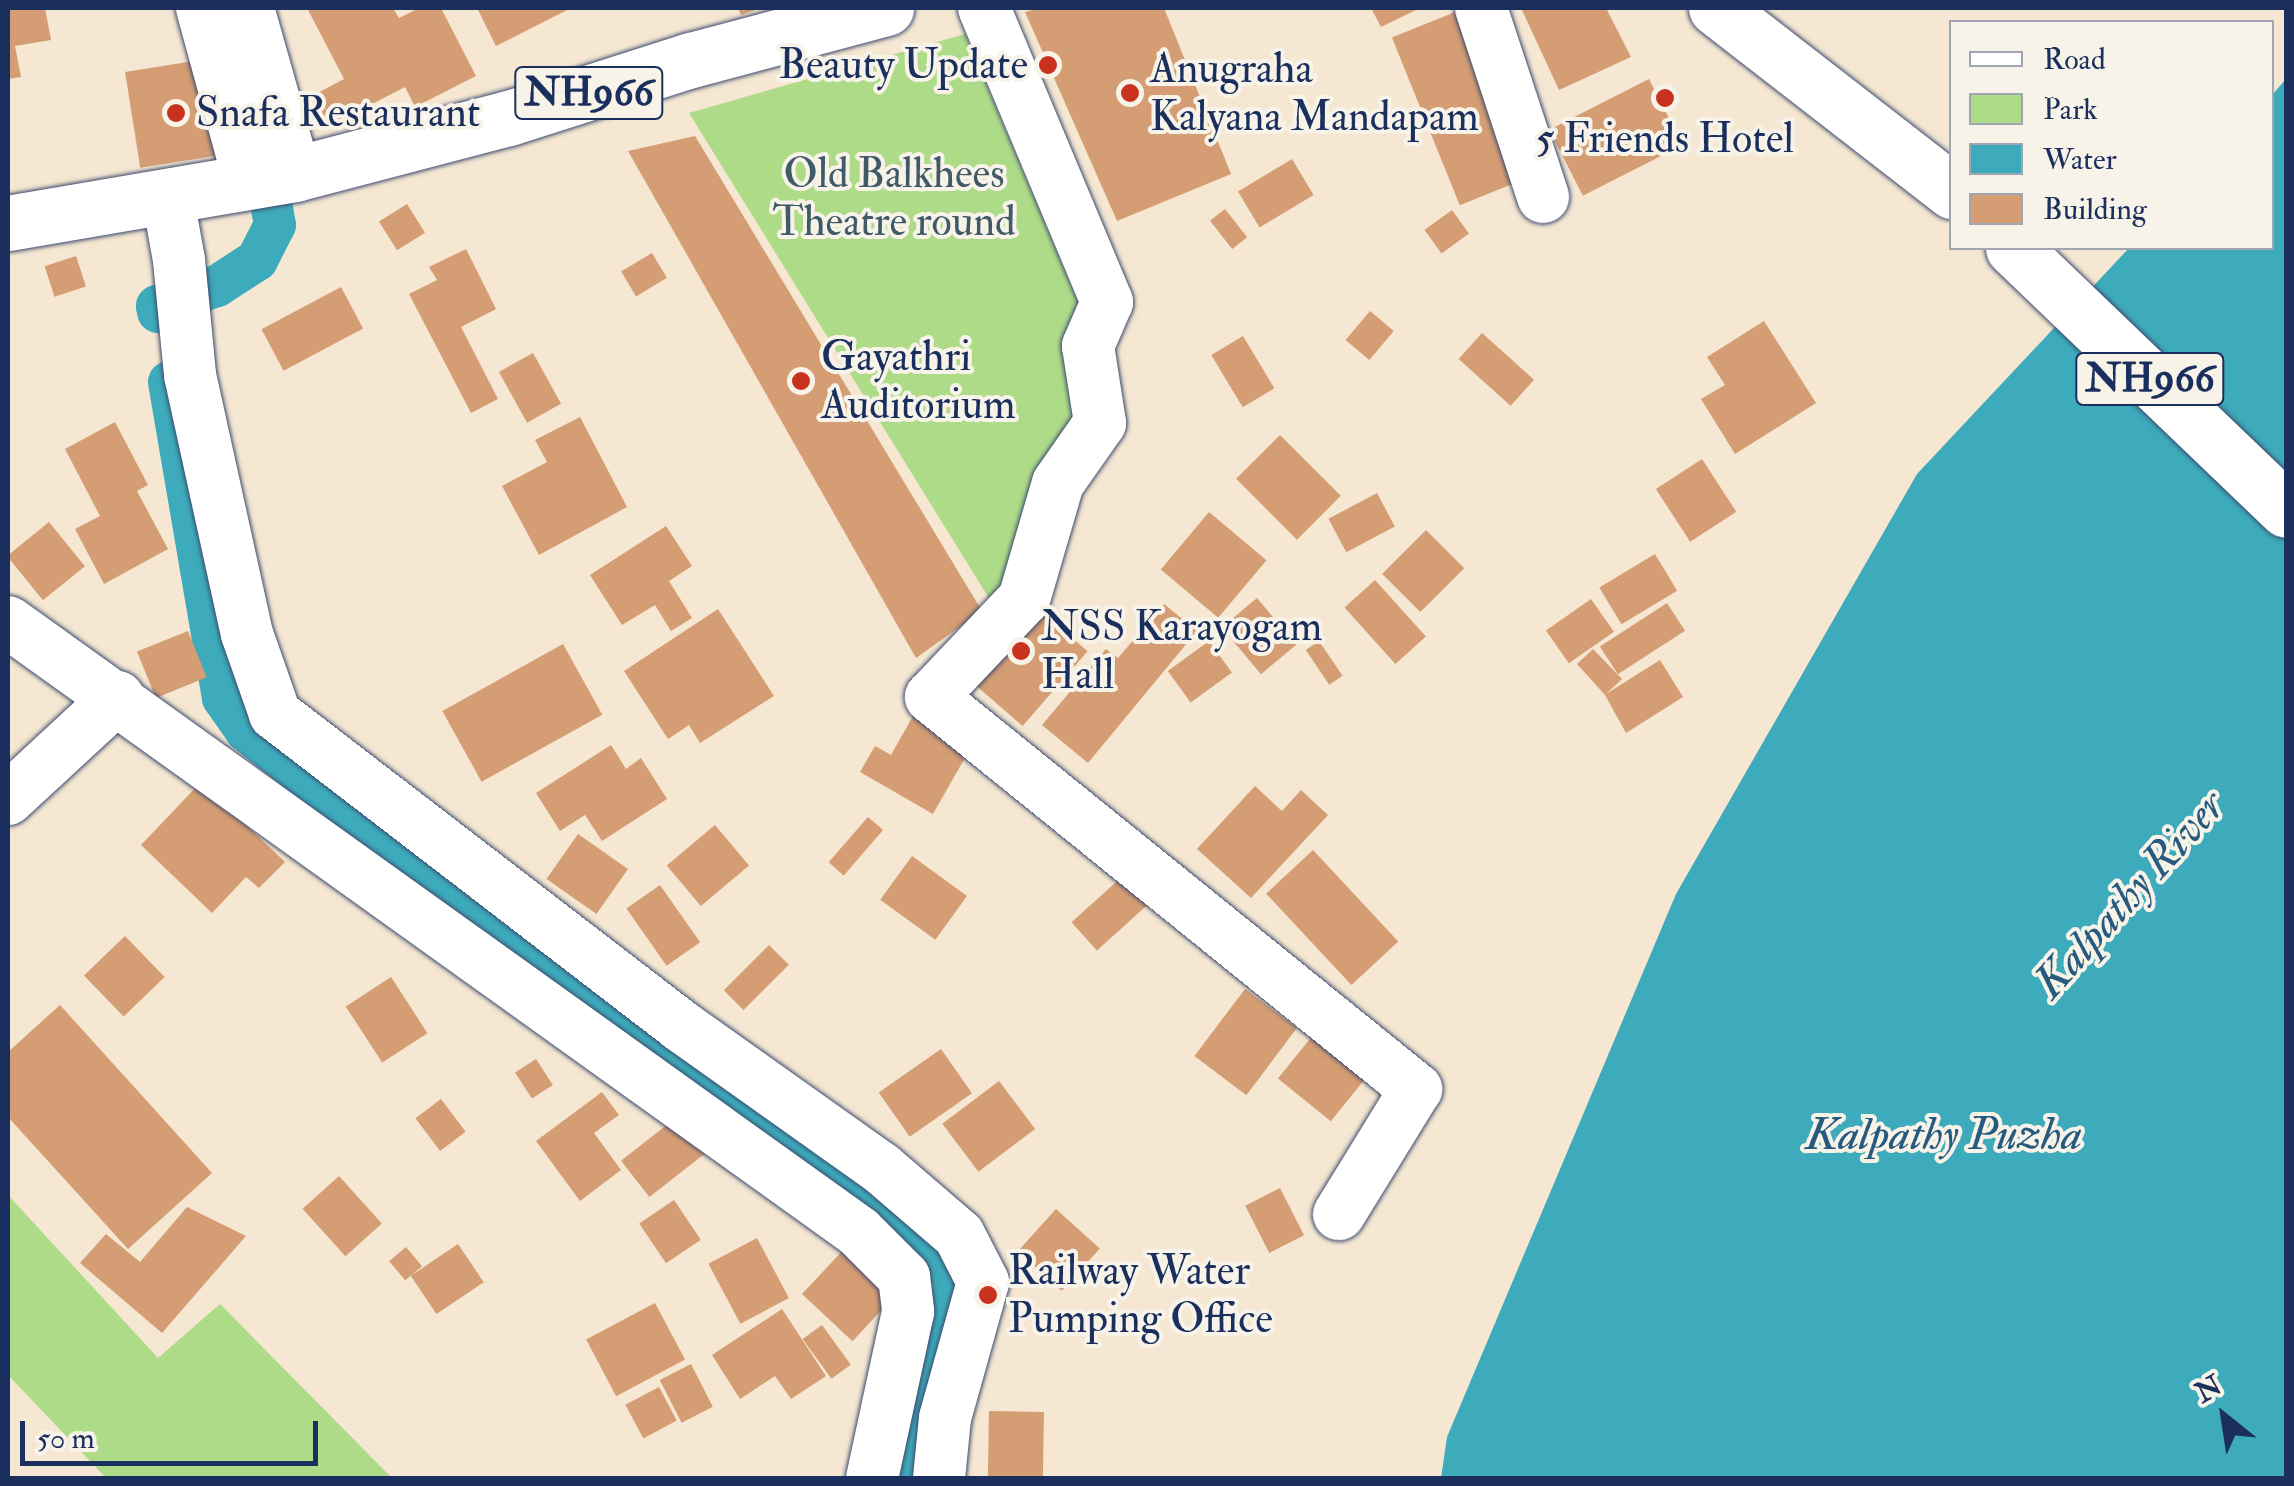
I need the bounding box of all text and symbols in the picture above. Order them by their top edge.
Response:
legend [1949,20,2274,250]
place label: Beauty Update [779,40,1028,90]
text: Road [2043,41,2106,78]
place label: Anugraha Kalyana Mandapam [1150,44,1479,142]
marker: Beauty Update [1037,54,1059,76]
road number: NH966 [514,58,664,128]
marker: Anugraha Kalyana Mandapam [1119,82,1141,104]
marker: 5 Friends Hotel [1654,87,1676,109]
place label: Snafa Restaurant [196,88,480,138]
text: Park [2043,91,2098,128]
marker: Snafa Restaurant [165,102,187,124]
place label: 5 Friends Hotel [1536,114,1794,164]
text: Water [2043,141,2117,178]
park label: Old Balkhees Theatre round [772,149,1016,248]
text: Building [2043,191,2147,228]
place label: Gayathri Auditorium [821,332,1015,431]
road number: NH966 [2075,344,2225,414]
marker: Gayathri Auditorium [790,370,812,392]
place label: NSS Karayogam Hall [1041,602,1322,700]
marker: NSS Karayogam Hall [1010,640,1032,662]
water label: Kalpathy River [2023,780,2237,1010]
water label: Kalpathy Puzha [1806,1109,2082,1163]
place label: Railway Water Pumping Office [1008,1246,1273,1344]
marker: Railway Water Pumping Office [977,1284,999,1306]
north arrow [2174,1366,2274,1466]
text: N [2189,1368,2228,1411]
scale bar [25,1401,322,1463]
text: 50 m [37,1420,95,1457]

